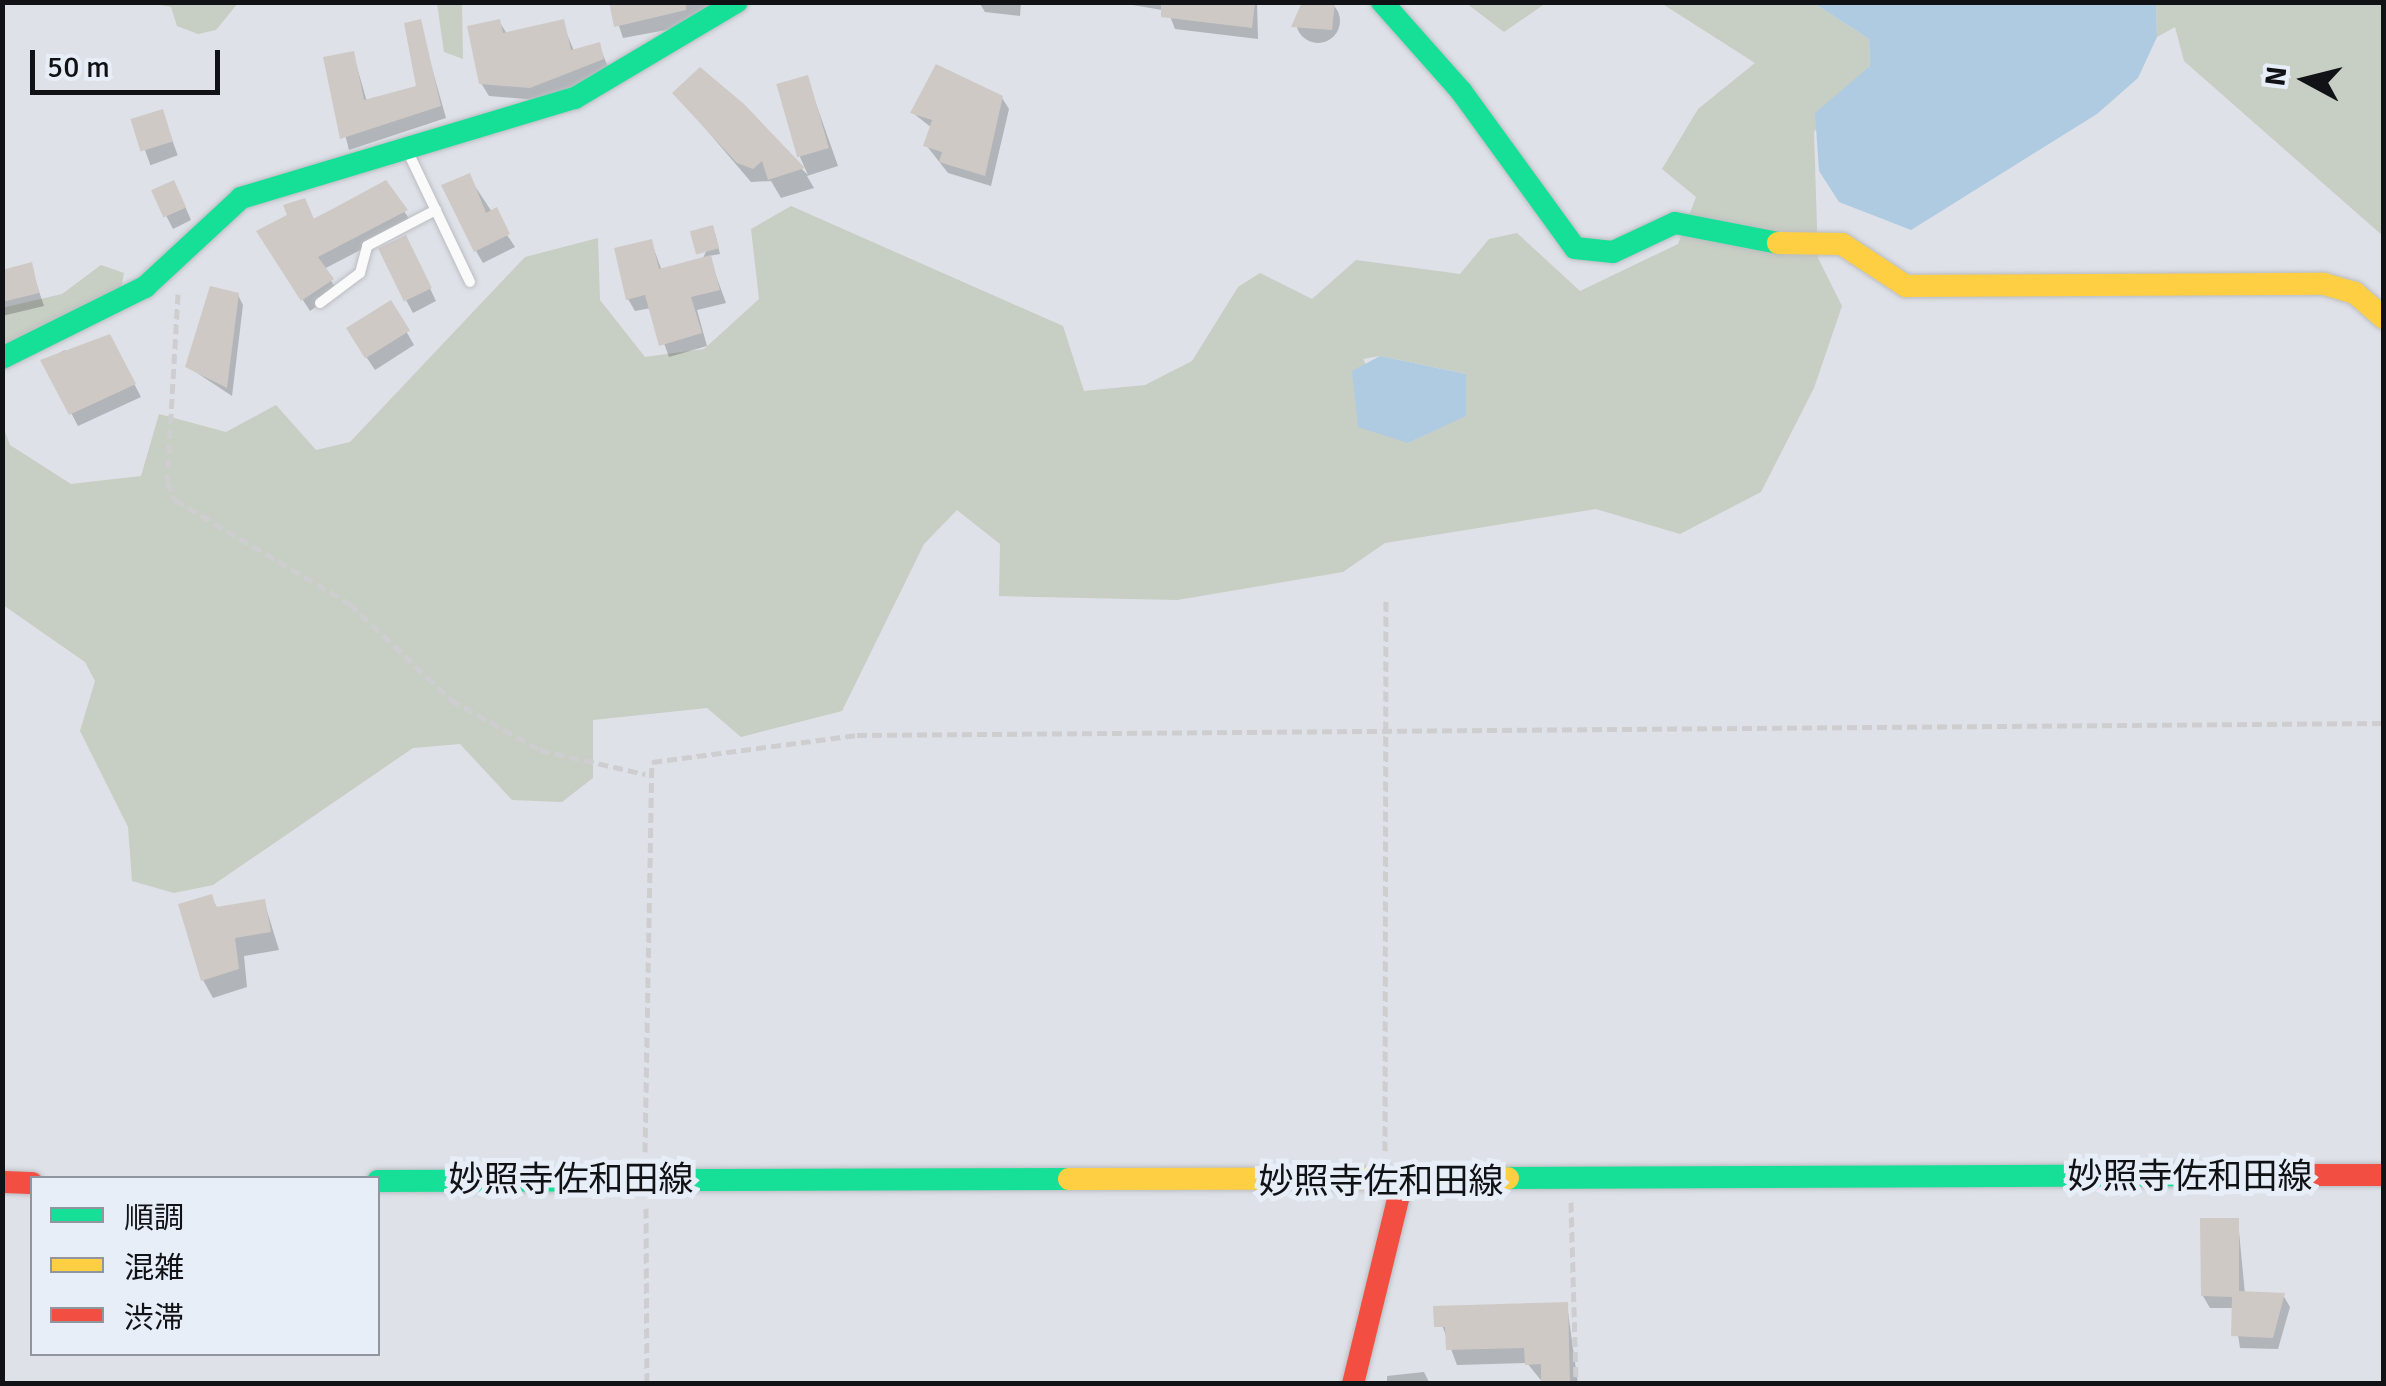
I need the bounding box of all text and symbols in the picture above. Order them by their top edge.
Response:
scale bar [35,30,225,92]
north arrow [2256,30,2356,130]
text: 50 m [47,49,110,86]
text: N [2258,65,2294,88]
street label: 妙照寺佐和田線 [2068,1156,2312,1198]
street label: 妙照寺佐和田線 [449,1159,693,1201]
street label: 妙照寺佐和田線 [1259,1161,1503,1203]
legend [30,1176,380,1356]
text: 順調 [124,1200,184,1237]
text: 混雑 [124,1250,184,1287]
text: 渋滞 [124,1300,184,1337]

